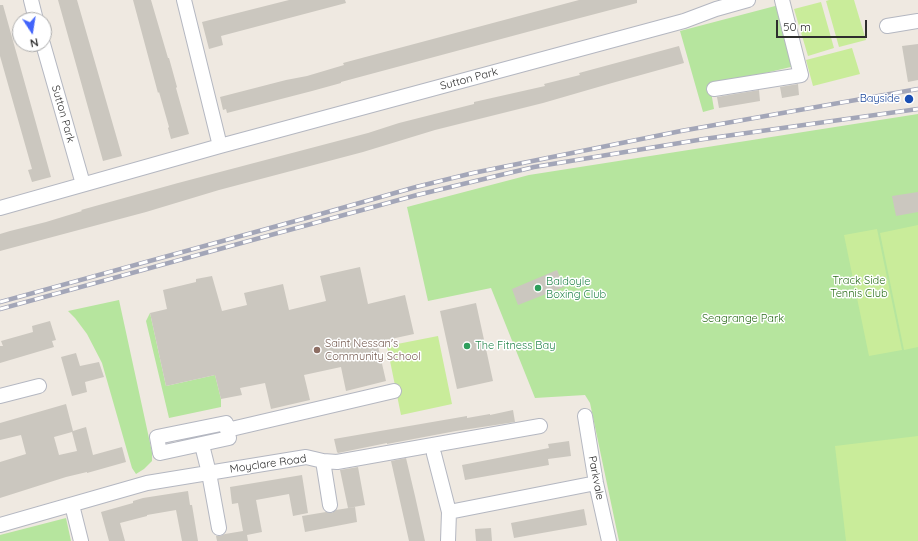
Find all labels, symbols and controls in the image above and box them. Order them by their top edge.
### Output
north arrow [12,12,52,52]
scale bar [778,12,869,38]
text: 50 m [783,19,811,34]
text: N [29,35,40,50]
street label: Sutton Park [439,65,499,93]
street label: Sutton Park [49,84,77,144]
place label: Bayside [860,92,900,106]
marker: Bayside [903,93,915,105]
park label: Track Side Tennis Club [830,274,888,300]
place label: Baldoyle Boxing Club [546,275,606,301]
marker: Baldoyle Boxing Club [533,283,543,293]
park label: Seagrange Park [702,312,784,326]
place label: Saint Nessan's Community School [325,337,421,363]
place label: The Fitness Bay [475,339,555,353]
marker: The Fitness Bay [462,341,472,351]
marker: Saint Nessan's Community School [312,345,322,355]
street label: Moyclare Road [229,452,307,476]
street label: Parkvale [585,455,607,501]

